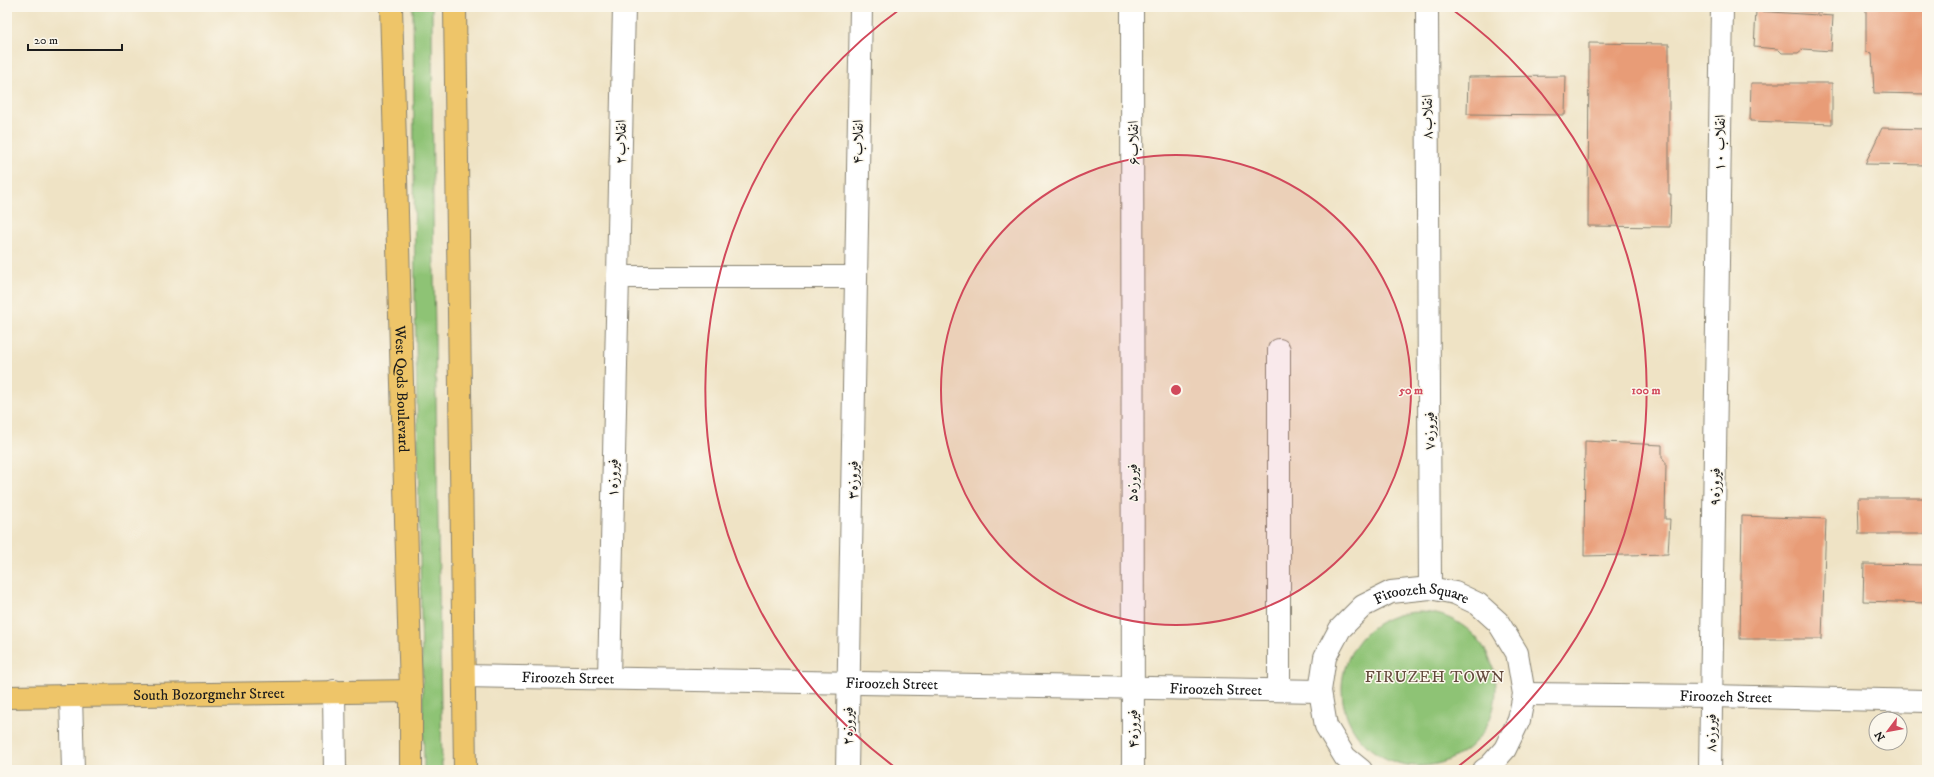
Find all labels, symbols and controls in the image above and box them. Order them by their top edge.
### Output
scale bar [28,26,122,52]
text: 20 m [34,33,58,48]
street label: انقلاب۸ [1418,95,1437,139]
street label: انقلاب ۱۰ [1710,114,1730,172]
street label: انقلاب۲ [611,119,631,165]
street label: انقلاب۴ [848,119,868,165]
street label: انقلاب۶ [1124,121,1143,165]
street label: West Qods Boulevard [391,324,414,453]
centre of rings [1169,383,1183,397]
text: 50 m [1398,383,1423,398]
text: 100 m [1632,383,1660,398]
street label: فیروزه۷ [1420,412,1439,450]
street label: فیروزه۱ [603,458,623,498]
street label: فیروزه۳ [843,460,863,500]
street label: فیروزه۵ [1123,464,1142,502]
street label: فیروزه۹ [1705,467,1725,507]
street label: Firoozeh Square [1370,579,1472,609]
district label: FIRUZEH TOWN [1365,667,1505,687]
street label: Firoozeh Street [522,668,615,688]
street label: Firoozeh Street [845,673,939,694]
street label: Firoozeh Street [1169,679,1263,699]
street label: South Bozorgmehr Street [133,683,285,705]
street label: Firoozeh Street [1680,686,1773,707]
street label: فیروزه۲ [838,706,858,746]
street label: فیروزه۴ [1123,709,1143,749]
north arrow [1868,711,1908,751]
street label: فیروزه۸ [1701,713,1721,753]
text: N [1872,728,1889,743]

